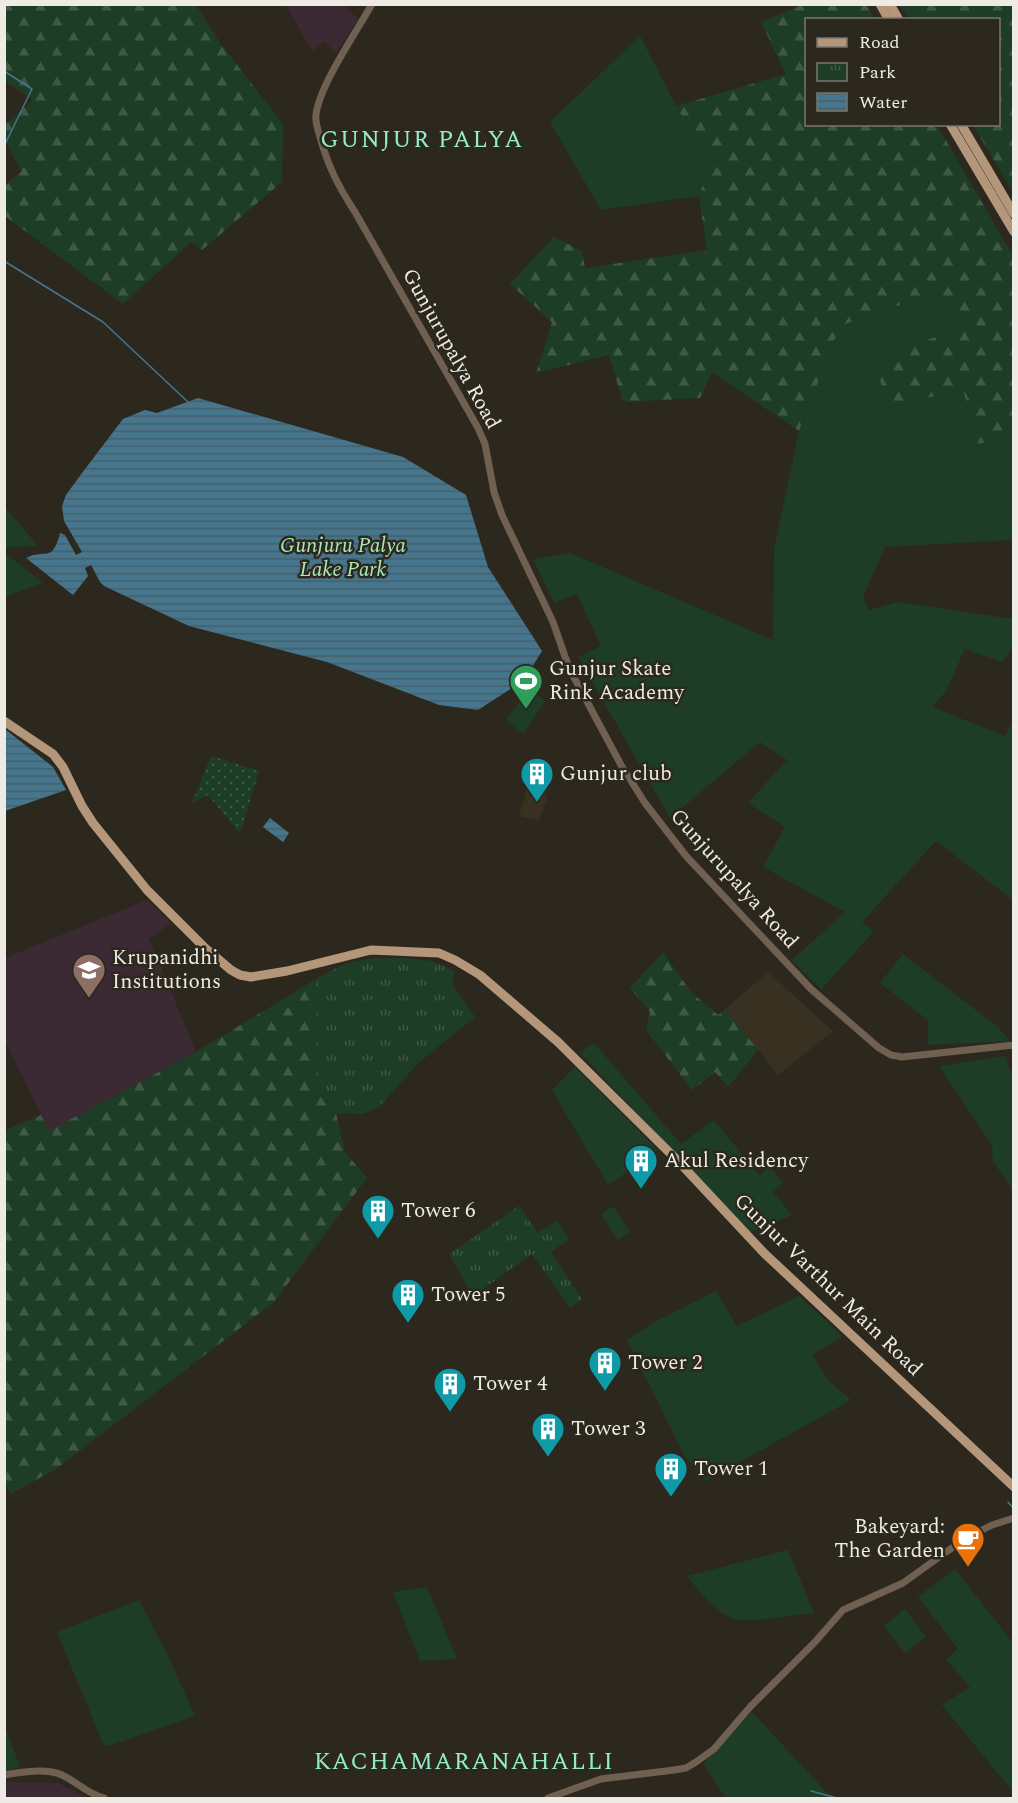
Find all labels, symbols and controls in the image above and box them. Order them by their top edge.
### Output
legend [805,18,1000,126]
text: Road [859,29,900,56]
text: Park [859,59,896,86]
text: Water [859,89,907,116]
district label: GUNJUR PALYA [320,122,524,158]
street label: Gunjurupalya Road [393,263,509,435]
park label: Gunjuru Palya Lake Park [280,530,406,586]
place label: Gunjur Skate Rink Academy [549,653,685,709]
sports icon: Gunjur Skate Rink Academy [508,663,544,710]
building icon: Gunjur club [519,756,555,803]
place label: Gunjur club [560,758,672,790]
street label: Gunjurupalya Road [662,801,806,957]
place label: Krupanidhi Institutions [112,942,221,998]
school or university icon: Krupanidhi Institutions [71,952,107,999]
building icon: Akul Residency [623,1143,659,1190]
place label: Akul Residency [664,1145,809,1177]
street label: Gunjur Varthur Main Road [726,1186,930,1384]
building icon: Tower 6 [360,1193,396,1240]
place label: Tower 6 [401,1195,476,1227]
building icon: Tower 5 [390,1277,426,1324]
place label: Tower 5 [431,1279,506,1311]
building icon: Tower 2 [587,1345,623,1392]
place label: Tower 2 [628,1347,703,1379]
building icon: Tower 4 [432,1366,468,1413]
place label: Tower 4 [473,1368,548,1400]
building icon: Tower 3 [530,1411,566,1458]
place label: Tower 3 [571,1413,646,1445]
building icon: Tower 1 [653,1451,689,1498]
place label: Tower 1 [694,1453,769,1485]
place label: Bakeyard: The Garden [834,1511,945,1567]
cafe icon: Bakeyard: The Garden [950,1521,986,1568]
district label: KACHAMARANAHALLI [314,1744,614,1780]

